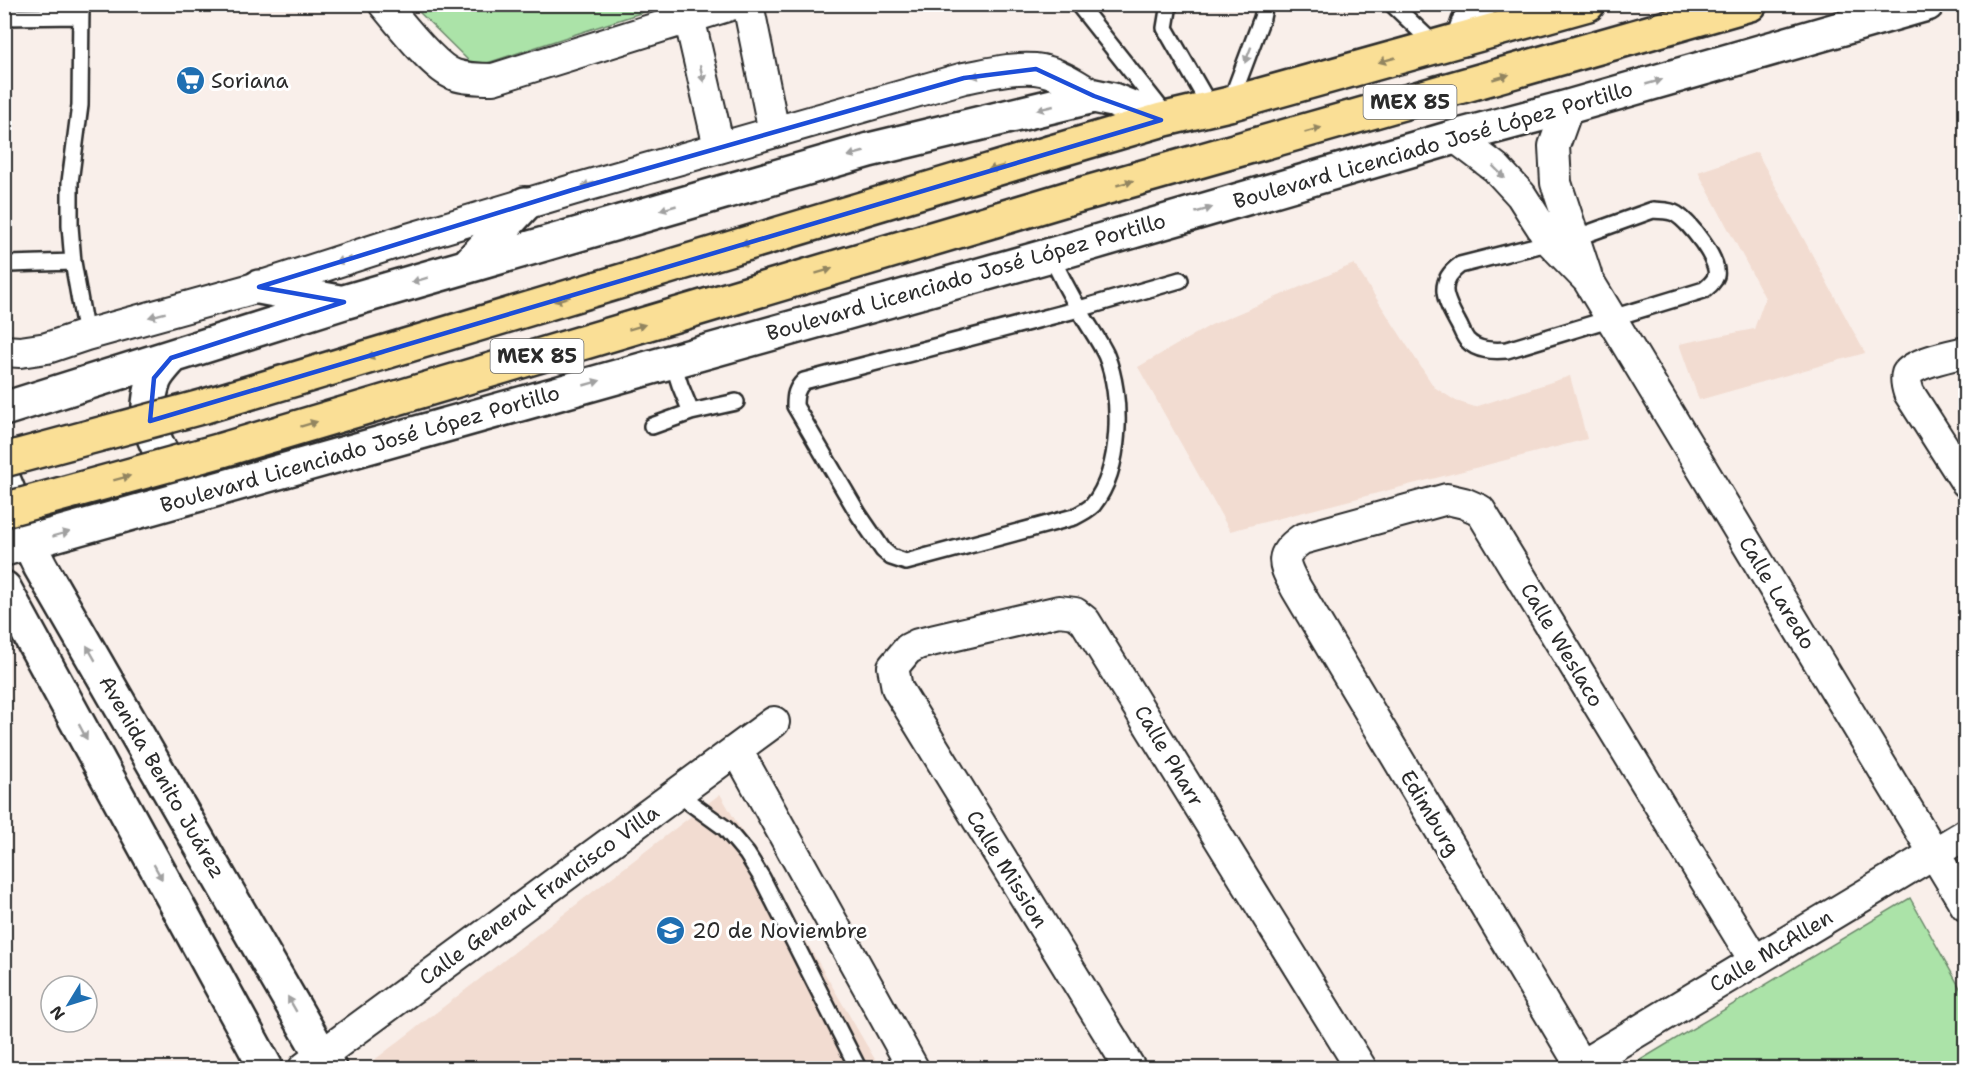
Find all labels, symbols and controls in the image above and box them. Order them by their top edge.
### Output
one-way arrow [1243,46,1252,64]
one-way arrow [1377,56,1395,65]
supermarket icon: Soriana [174,65,206,97]
one-way arrow [698,65,707,84]
place label: Soriana [211,67,289,95]
one-way arrow [970,71,989,80]
one-way arrow [1491,71,1510,81]
street label: Boulevard Licenciado José López Portillo [1230,74,1636,216]
one-way arrow [1645,77,1663,87]
road number: MEX 85 [1364,85,1456,119]
one-way arrow [1036,104,1054,114]
one-way arrow [1304,124,1322,134]
one-way arrow [846,150,864,159]
one-way arrow [987,164,1005,173]
one-way arrow [1491,165,1506,179]
one-way arrow [1116,177,1134,187]
one-way arrow [581,180,599,189]
one-way arrow [659,204,677,213]
one-way arrow [1195,205,1213,214]
street label: Boulevard Licenciado José López Portillo [763,206,1169,348]
one-way arrow [740,239,758,248]
one-way arrow [334,256,352,265]
one-way arrow [815,266,833,275]
one-way arrow [411,276,429,285]
one-way arrow [553,295,571,304]
one-way arrow [147,311,166,321]
one-way arrow [628,322,646,331]
road number: MEX 85 [490,339,584,373]
one-way arrow [366,351,384,360]
street label: Boulevard Licenciado José López Portillo [157,378,563,520]
one-way arrow [583,378,601,387]
one-way arrow [300,419,318,428]
one-way arrow [113,472,131,482]
one-way arrow [52,529,70,538]
street label: Calle Laredo [1732,531,1822,655]
street label: Calle Weslaco [1514,578,1610,712]
one-way arrow [85,645,96,661]
street label: Avenida Benito Juárez [92,670,232,884]
street label: Calle Pharr [1128,700,1210,812]
one-way arrow [77,724,88,740]
street label: Edimburg [1393,765,1467,861]
street label: Calle General Francisco Villa [413,798,665,992]
street label: Calle Mission [960,805,1054,933]
one-way arrow [153,864,164,880]
street label: Calle McAllen [1704,903,1838,999]
school or university icon: 20 de Noviembre [655,915,687,947]
place label: 20 de Noviembre [692,917,868,945]
north arrow [39,974,99,1034]
one-way arrow [287,995,297,1012]
text: N [45,1001,70,1024]

